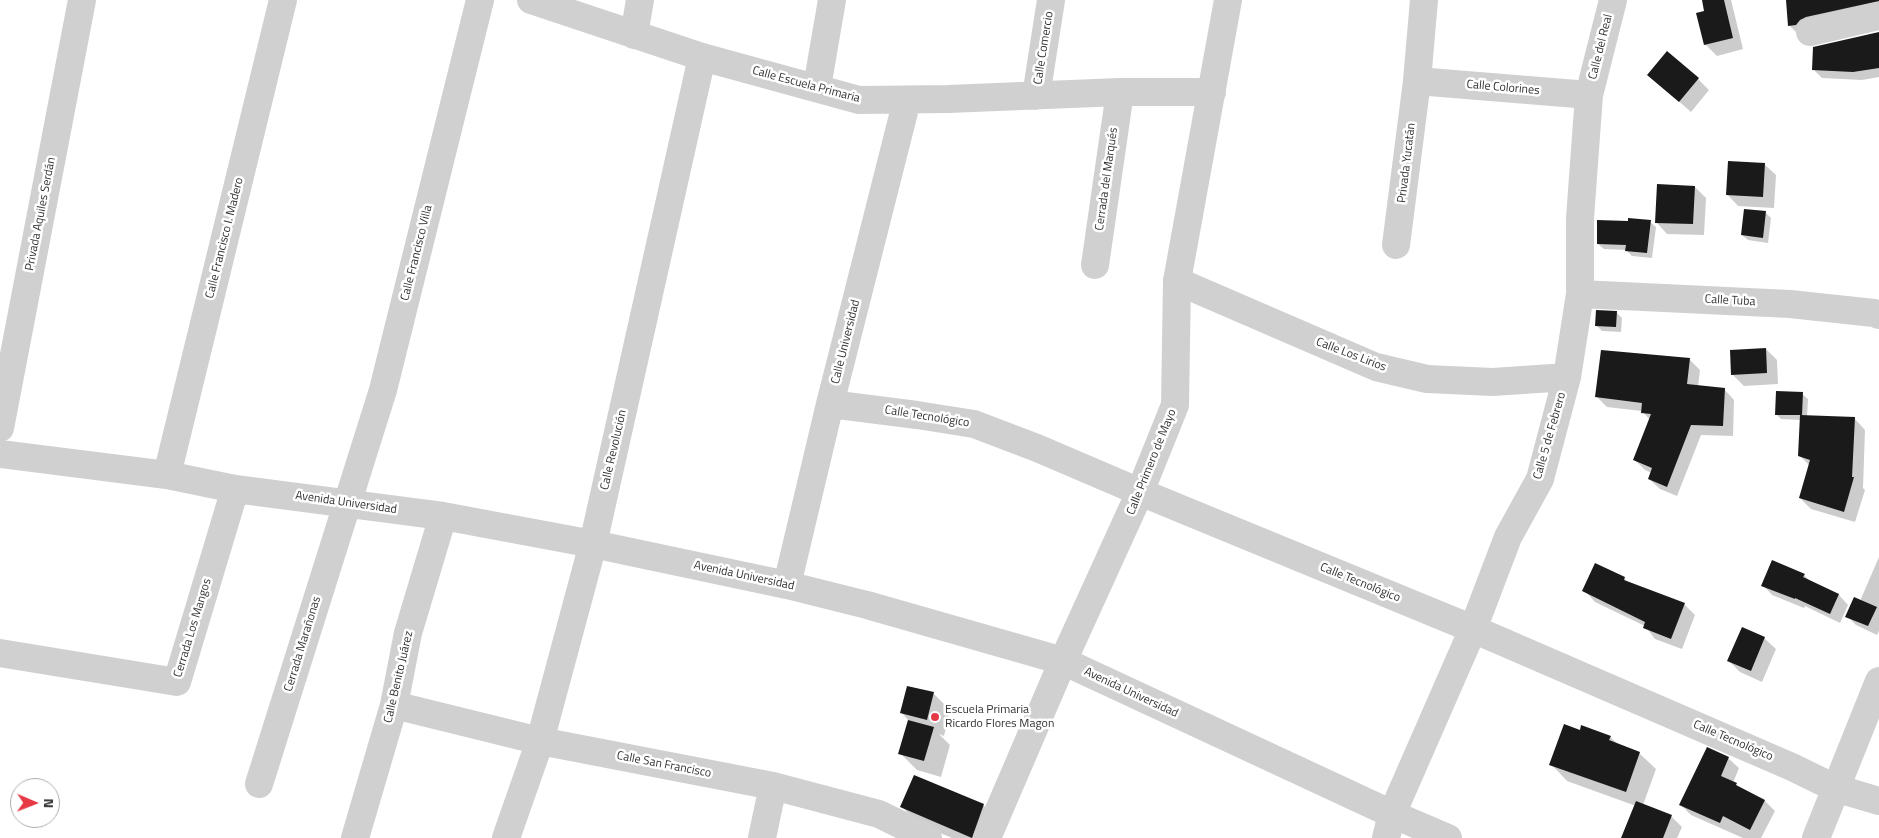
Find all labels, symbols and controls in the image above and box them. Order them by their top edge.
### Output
street label: Calle Comercio [1031,10,1057,86]
street label: Calle del Real [1586,13,1616,81]
street label: Calle Escuela Primaria [751,64,861,106]
street label: Calle Colorines [1466,78,1540,98]
street label: Privada Yucatán [1395,122,1419,204]
street label: Cerrada del Marqués [1093,126,1121,232]
street label: Privada Aquiles Serdán [23,156,59,272]
street label: Calle Francisco I. Madero [203,176,247,300]
street label: Calle Francisco Villa [398,204,436,302]
street label: Calle Tuba [1704,292,1756,310]
street label: Calle Universidad [829,298,863,386]
street label: Calle Los Lirios [1314,335,1388,375]
street label: Calle 5 de Febrero [1531,391,1569,481]
street label: Calle Tecnológico [884,403,970,431]
street label: Calle Primero de Mayo [1124,407,1180,517]
street label: Calle Revolución [598,409,630,491]
street label: Avenida Universidad [294,489,398,517]
street label: Avenida Universidad [692,558,796,594]
street label: Calle Tecnológico [1318,560,1402,606]
street label: Cerrada Los Mangos [171,577,215,679]
street label: Cerrada Marañonas [282,595,324,693]
street label: Calle Benito Juárez [381,630,417,724]
street label: Avenida Universidad [1082,665,1180,721]
place label: Escuela Primaria Ricardo Flores Magon [945,703,1054,731]
marker: Escuela Primaria Ricardo Flores Magon [929,711,941,723]
street label: Calle Tecnológico [1691,718,1775,764]
street label: Calle San Francisco [616,749,712,781]
north arrow [10,778,60,828]
text: N [39,798,60,808]

